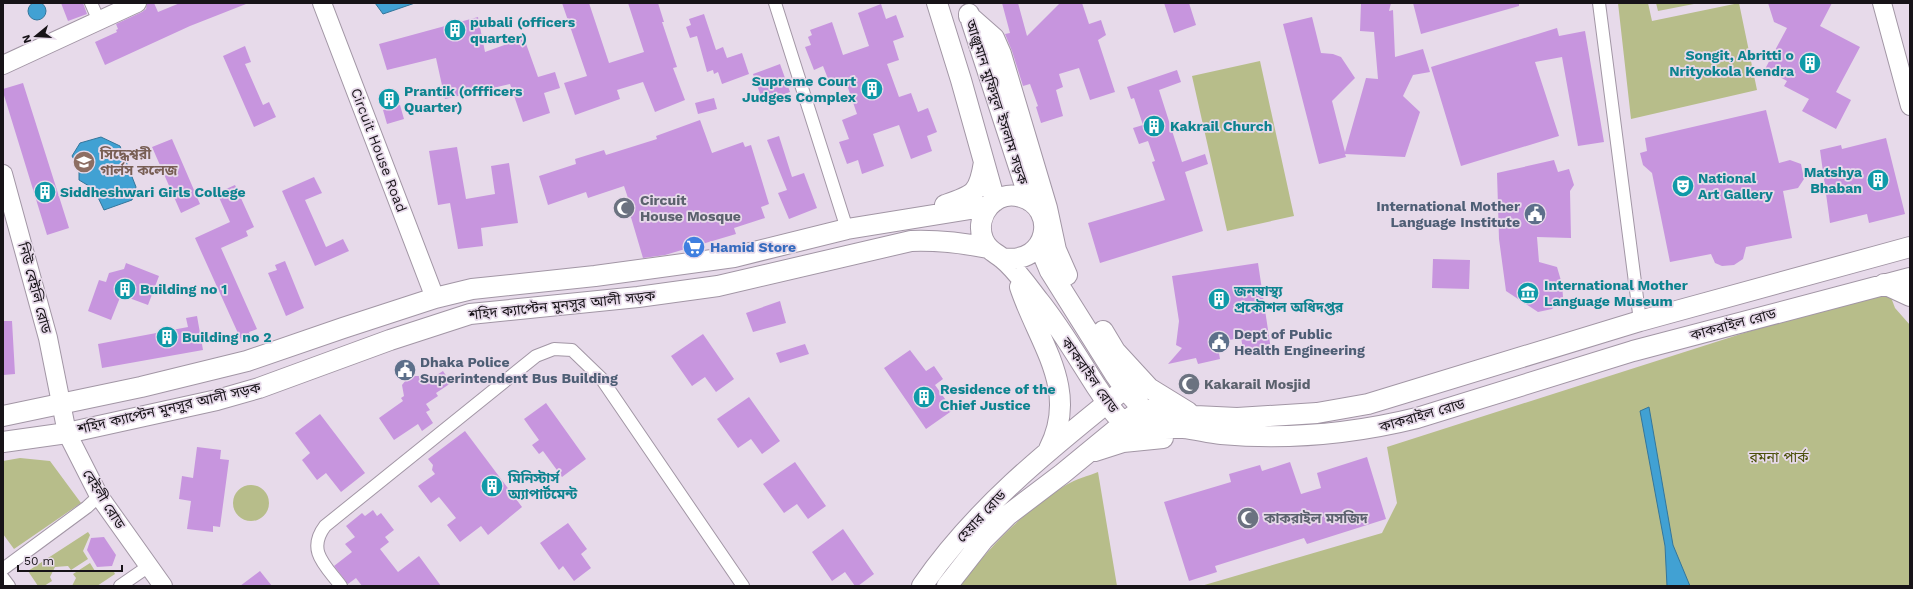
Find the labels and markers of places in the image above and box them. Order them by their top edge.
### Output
place label: pubali (officers quarter) [470,14,576,46]
building icon: pubali (officers quarter) [442,17,468,43]
place label: Songit, Abritti o Nrityokola Kendra [1669,47,1795,79]
building icon: Songit, Abritti o Nrityokola Kendra [1797,50,1823,76]
place label: Supreme Court Judges Complex [742,73,857,105]
building icon: Supreme Court Judges Complex [859,76,885,102]
place label: Prantik (offficers Quarter) [404,83,523,115]
building icon: Prantik (offficers Quarter) [376,86,402,112]
building icon: Kakrail Church [1141,113,1167,139]
place label: Kakrail Church [1170,118,1272,134]
place label: সিদ্ধেশ্বরী গার্লস কলেজ [99,146,178,178]
school or university icon: সিদ্ধেশ্বরী গার্লস কলেজ [71,149,97,175]
place label: Matshya Bhaban [1804,164,1863,196]
building icon: Matshya Bhaban [1865,167,1891,193]
place label: National Art Gallery [1698,170,1773,202]
theatre icon: National Art Gallery [1670,173,1696,199]
building icon: Siddheshwari Girls College [32,179,58,205]
place label: Siddheshwari Girls College [60,184,246,200]
place label: Circuit House Mosque [640,192,741,224]
mosque icon: Circuit House Mosque [611,195,637,221]
place label: International Mother Language Institute [1376,198,1520,230]
public building icon: International Mother Language Institute [1522,201,1548,227]
supermarket icon: Hamid Store [681,234,707,260]
place label: Hamid Store [710,239,796,255]
building icon: Building no 1 [112,276,138,302]
place label: International Mother Language Museum [1544,277,1688,309]
museum icon: International Mother Language Museum [1515,280,1541,306]
place label: Building no 1 [140,281,227,297]
place label: জনস্বাস্থ্য প্রকৌশল অধিদপ্তর [1233,283,1344,316]
building icon: জনস্বাস্থ্য প্রকৌশল অধিদপ্তর [1206,286,1232,312]
building icon: Building no 2 [154,324,180,350]
place label: Dept of Public Health Engineering [1234,326,1365,358]
place label: Building no 2 [182,329,272,345]
public building icon: Dept of Public Health Engineering [1206,329,1232,355]
place label: Dhaka Police Superintendent Bus Building [420,354,618,386]
public building icon: Dhaka Police Superintendent Bus Building [392,357,418,383]
mosque icon: Kakarail Mosjid [1176,371,1202,397]
place label: Kakarail Mosjid [1204,376,1310,392]
place label: Residence of the Chief Justice [940,381,1056,413]
building icon: Residence of the Chief Justice [911,384,937,410]
place label: মিনিস্টার্স অ্যাপার্টমেন্ট [507,469,577,502]
building icon: মিনিস্টার্স অ্যাপার্টমেন্ট [479,473,505,499]
mosque icon: কাকরাইল মসজিদ [1235,505,1261,531]
place label: কাকরাইল মসজিদ [1263,510,1369,526]

